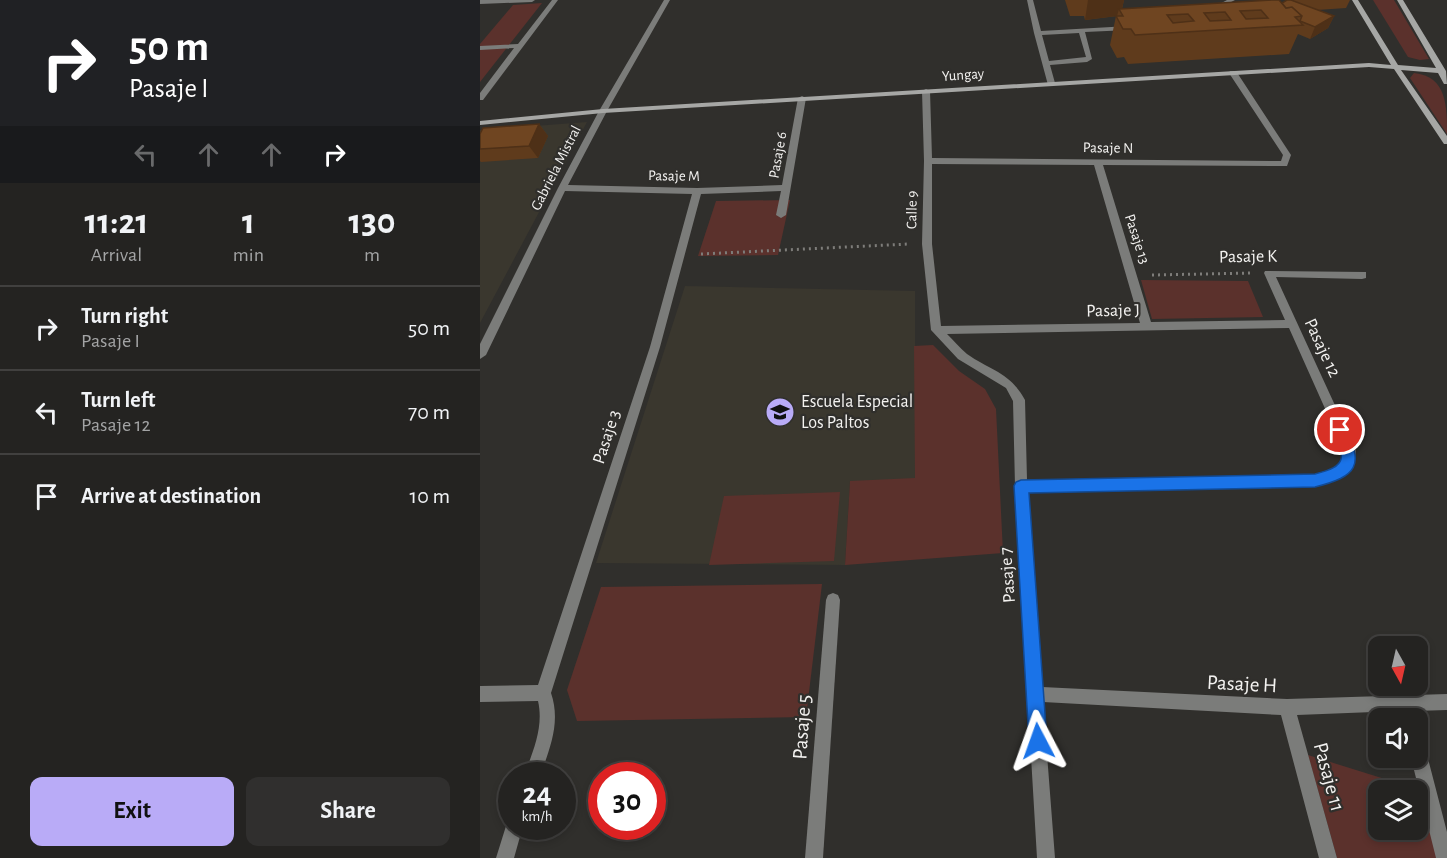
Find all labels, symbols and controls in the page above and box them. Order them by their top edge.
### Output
icon: right [30,24,108,102]
text: 50 m [129,26,209,68]
street label: Yungay [941,66,985,84]
text: Pasaje I [129,75,209,102]
street label: Gabriela Mistral [528,123,584,213]
street label: Pasaje 6 [767,130,789,180]
icon: left [129,138,162,171]
icon: ahead [192,138,225,171]
icon: ahead [255,138,288,171]
icon: right [318,138,351,171]
street label: Pasaje N [1083,140,1133,156]
street label: Pasaje M [648,168,700,184]
street label: Calle 9 [904,191,920,229]
text: 11:21 [84,204,148,240]
text: 1 [242,204,255,240]
text: 130 [348,204,396,240]
street label: Pasaje 13 [1122,212,1152,266]
text: Arrival [91,245,142,265]
text: min [233,245,264,265]
text: m [364,245,380,265]
street label: Pasaje K [1219,247,1277,267]
street label: Pasaje J [1086,302,1140,320]
text: Turn right [81,305,168,327]
icon: right [30,312,63,345]
street label: Pasaje 12 [1301,316,1343,380]
text: 50 m [408,317,450,339]
text: Pasaje I [81,331,140,351]
text: Turn left [81,389,155,411]
place label: Escuela Especial Los Paltos [801,393,913,432]
icon: left [30,396,63,429]
school or university icon: Escuela Especial Los Paltos [764,396,796,428]
text: 70 m [408,401,450,423]
pin [1314,404,1365,455]
street label: Pasaje 3 [590,408,624,466]
icon: arrive [1323,413,1356,446]
text: Pasaje 12 [81,415,151,435]
icon: arrive [30,480,63,513]
text: Arrive at destination [81,485,261,507]
text: 10 m [410,485,450,507]
street label: Pasaje 7 [997,547,1019,603]
north arrow [1368,636,1428,696]
map controls [1368,636,1428,840]
street label: Pasaje H [1206,672,1278,696]
street label: Pasaje 5 [789,694,815,760]
button: sound [1368,708,1428,768]
position arrow [1006,709,1070,773]
street label: Pasaje 11 [1310,740,1348,814]
speed limit sign: 30 [588,762,666,840]
button: Exit [30,777,234,846]
button: Share [246,777,450,846]
text: 24 [522,779,552,809]
button: layers [1368,780,1428,840]
text: km/h [522,809,552,824]

